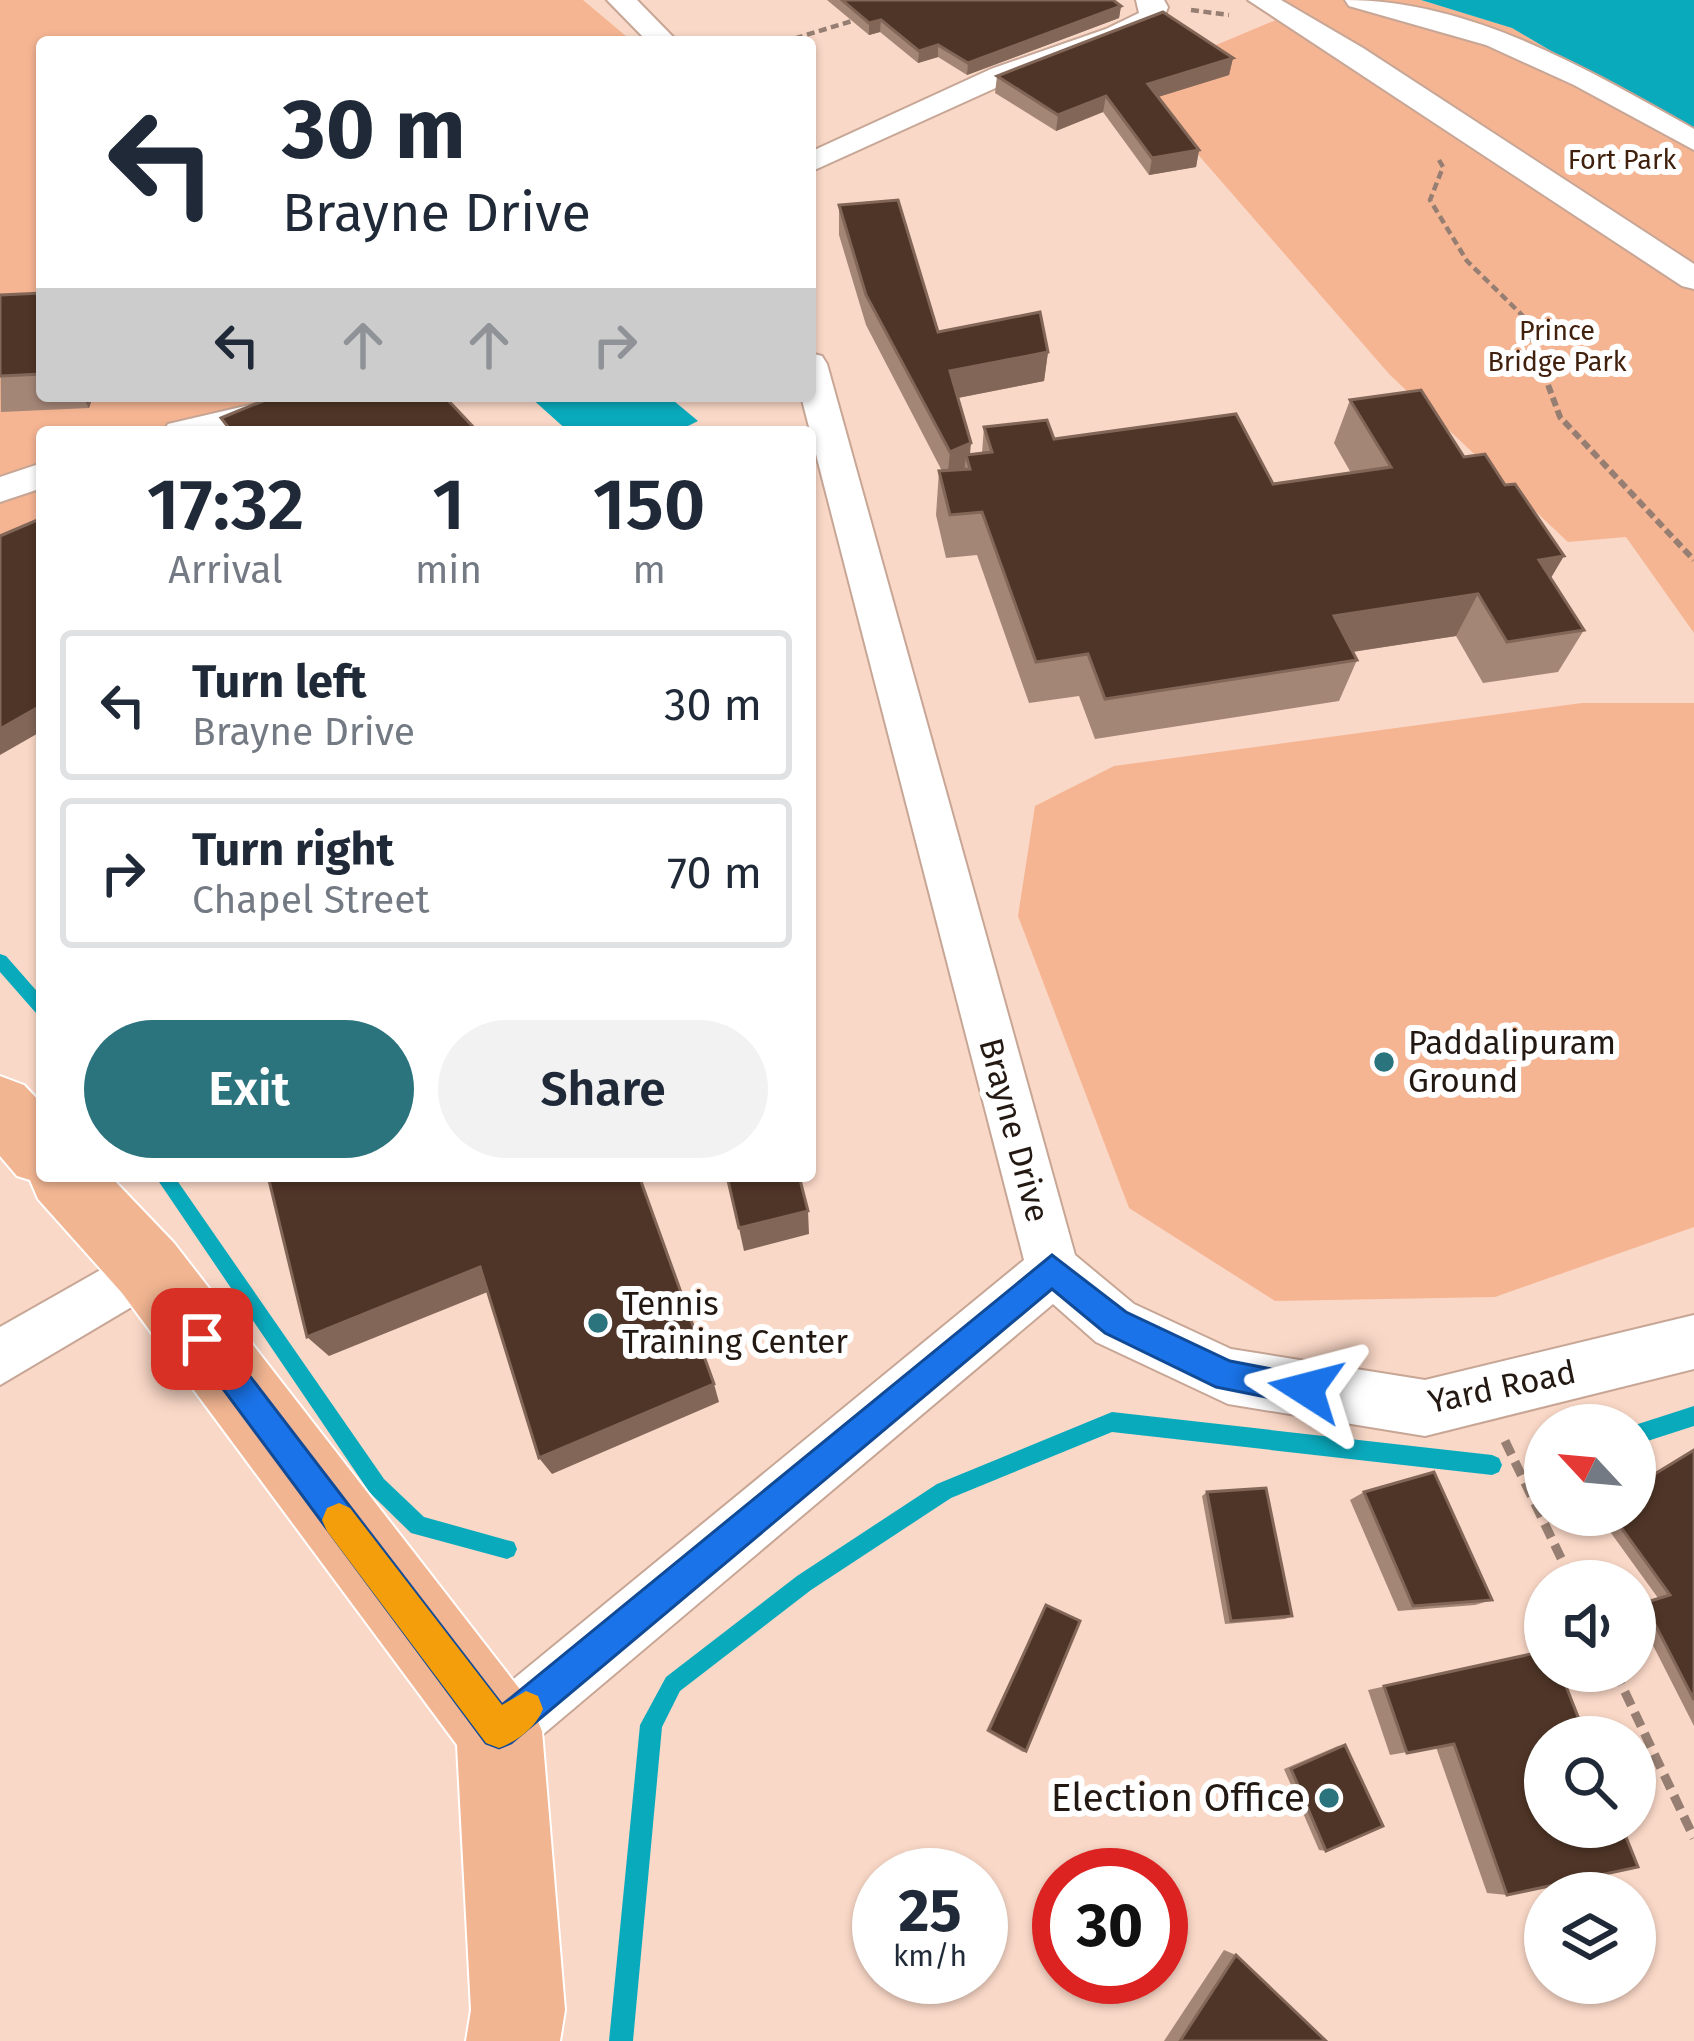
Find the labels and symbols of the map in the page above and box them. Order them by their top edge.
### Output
park label: Fort Park [1568,144,1676,176]
park label: Prince Bridge Park [1487,315,1627,378]
place label: Paddalipuram Ground [1408,1023,1616,1101]
street label: Brayne Drive [970,1034,1058,1226]
marker: Paddalipuram Ground [1371,1049,1397,1075]
place label: Tennis Training Center [622,1284,848,1362]
pin [151,1288,253,1390]
marker: Tennis Training Center [585,1310,611,1336]
position arrow [1243,1326,1369,1452]
street label: Yard Road [1425,1352,1579,1422]
north arrow [1524,1404,1656,1536]
place label: Election Office [1051,1775,1305,1821]
marker: Election Office [1316,1785,1342,1811]
speed limit sign: 30 [1032,1848,1188,2004]

